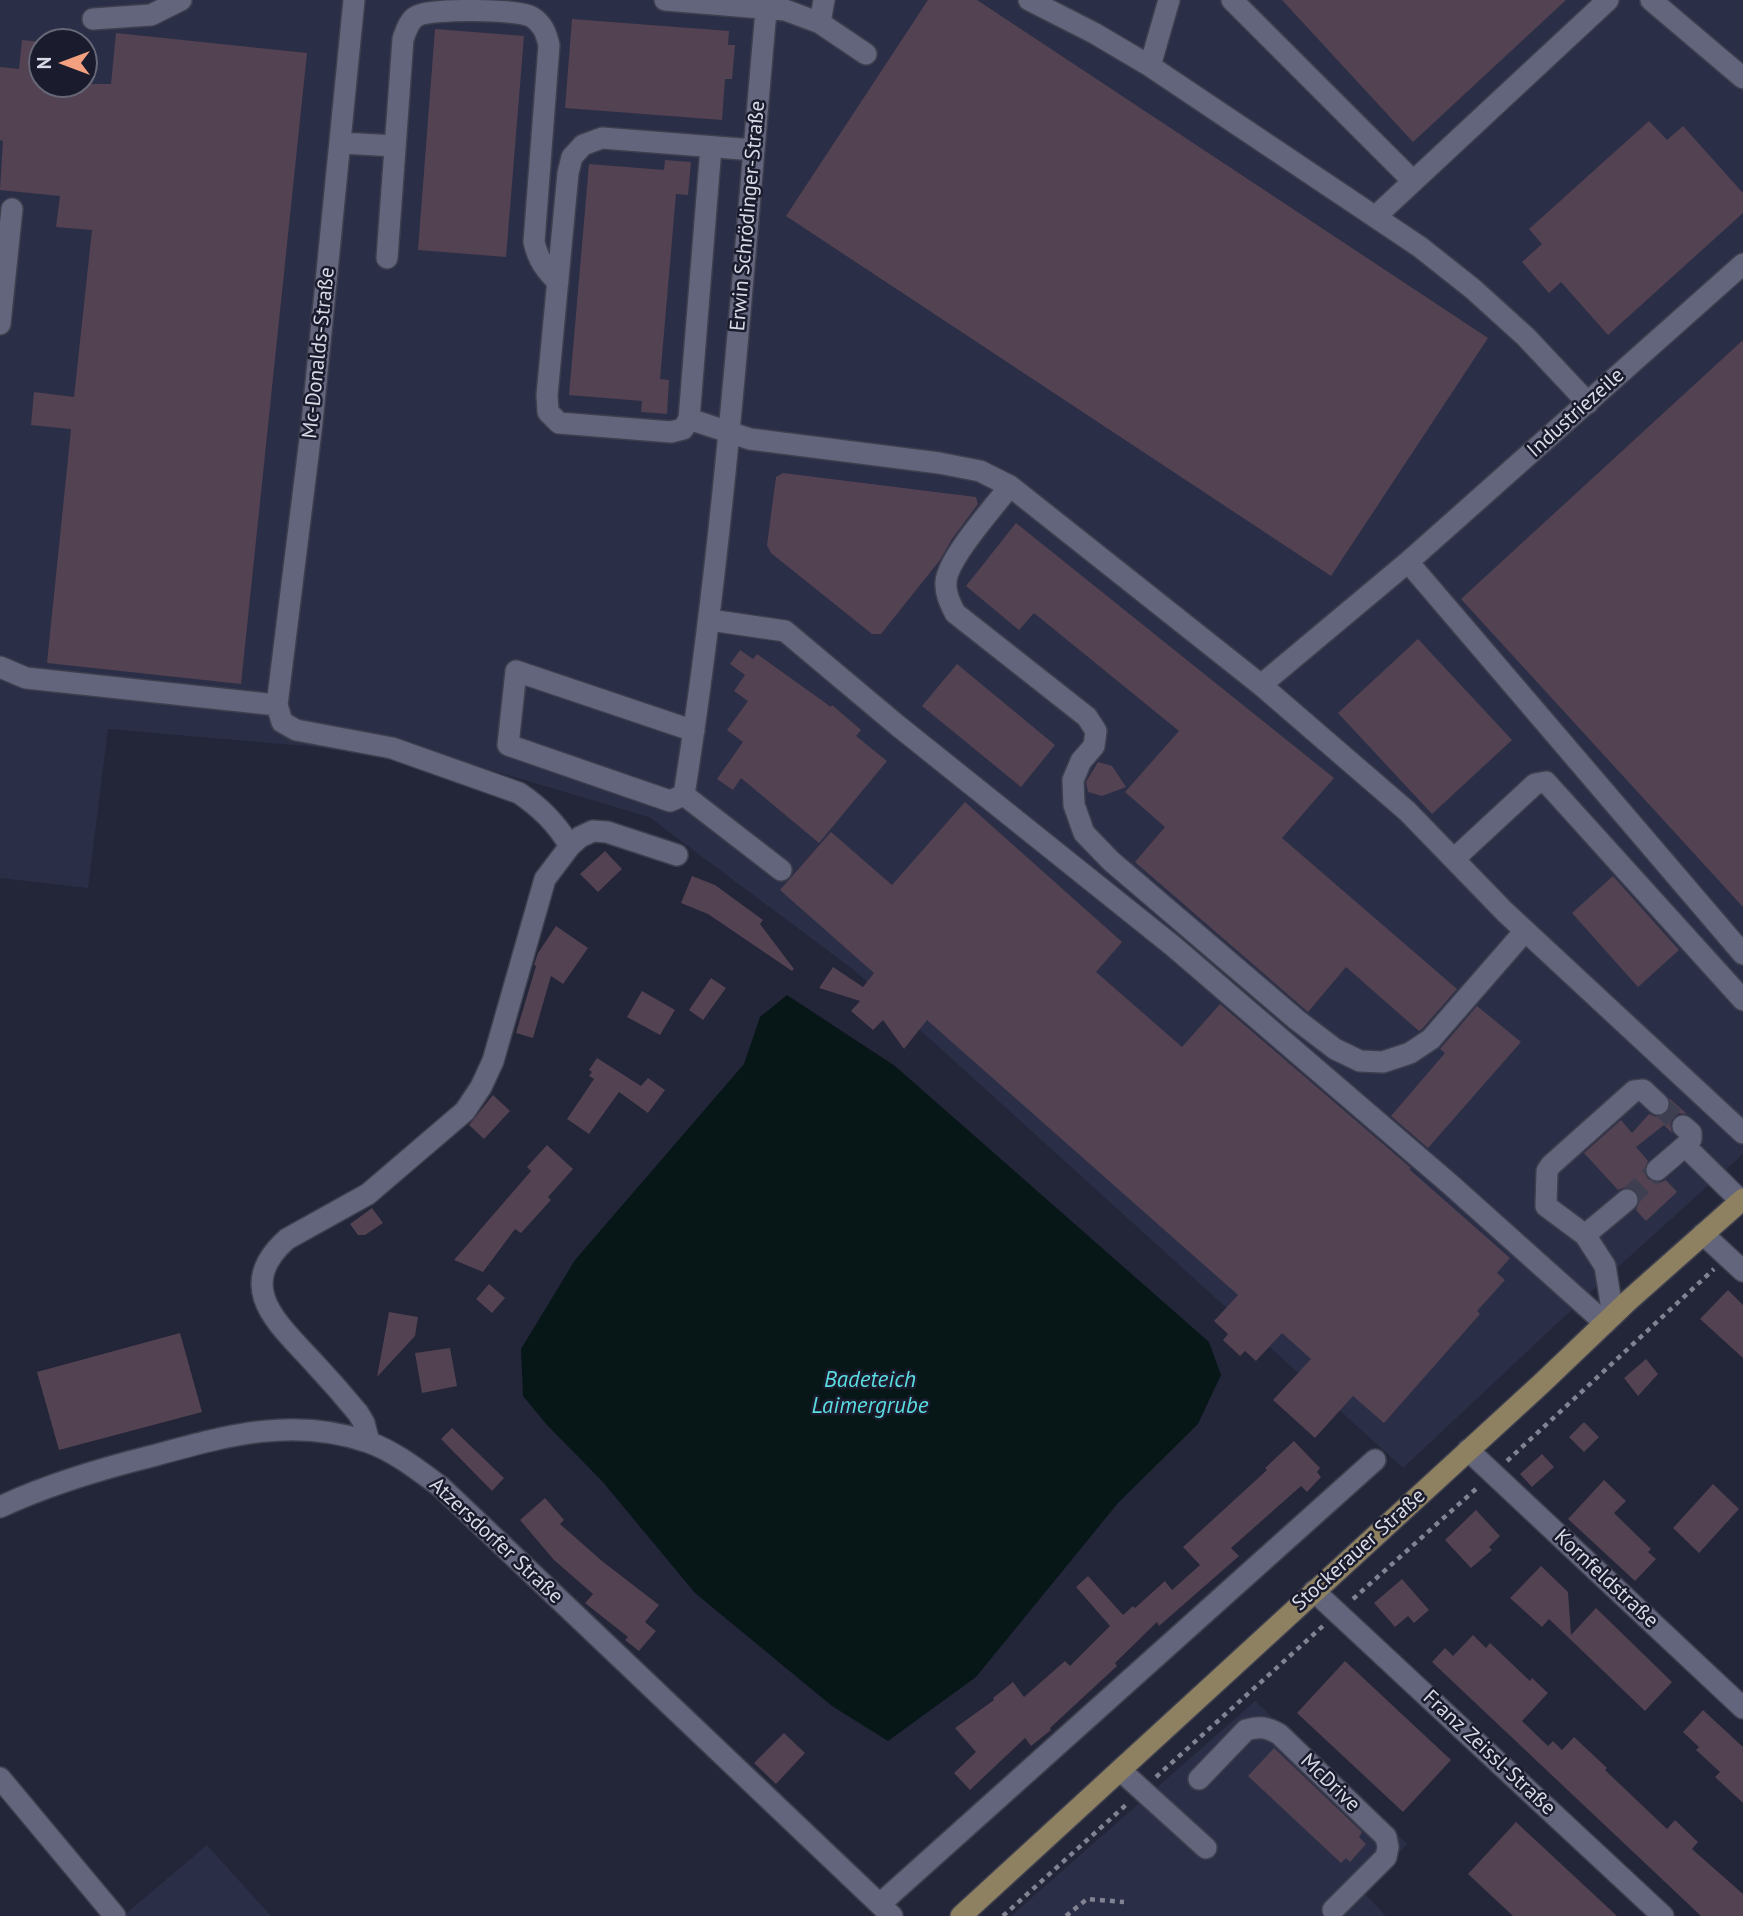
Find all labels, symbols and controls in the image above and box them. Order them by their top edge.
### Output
north arrow [28,28,98,98]
text: N [32,57,56,69]
street label: Erwin Schrödinger-Straße [725,100,771,332]
street label: Mc-Donalds-Straße [297,266,341,440]
street label: Industriezeile [1522,363,1630,463]
water label: Badeteich Laimergrube [812,1366,928,1420]
street label: Atzersdorfer Straße [424,1473,568,1609]
street label: Stockerauer Straße [1287,1484,1431,1616]
street label: Kornfeldstraße [1549,1524,1663,1634]
street label: Franz Zeissl-Straße [1418,1685,1560,1821]
street label: McDrive [1295,1749,1365,1817]

